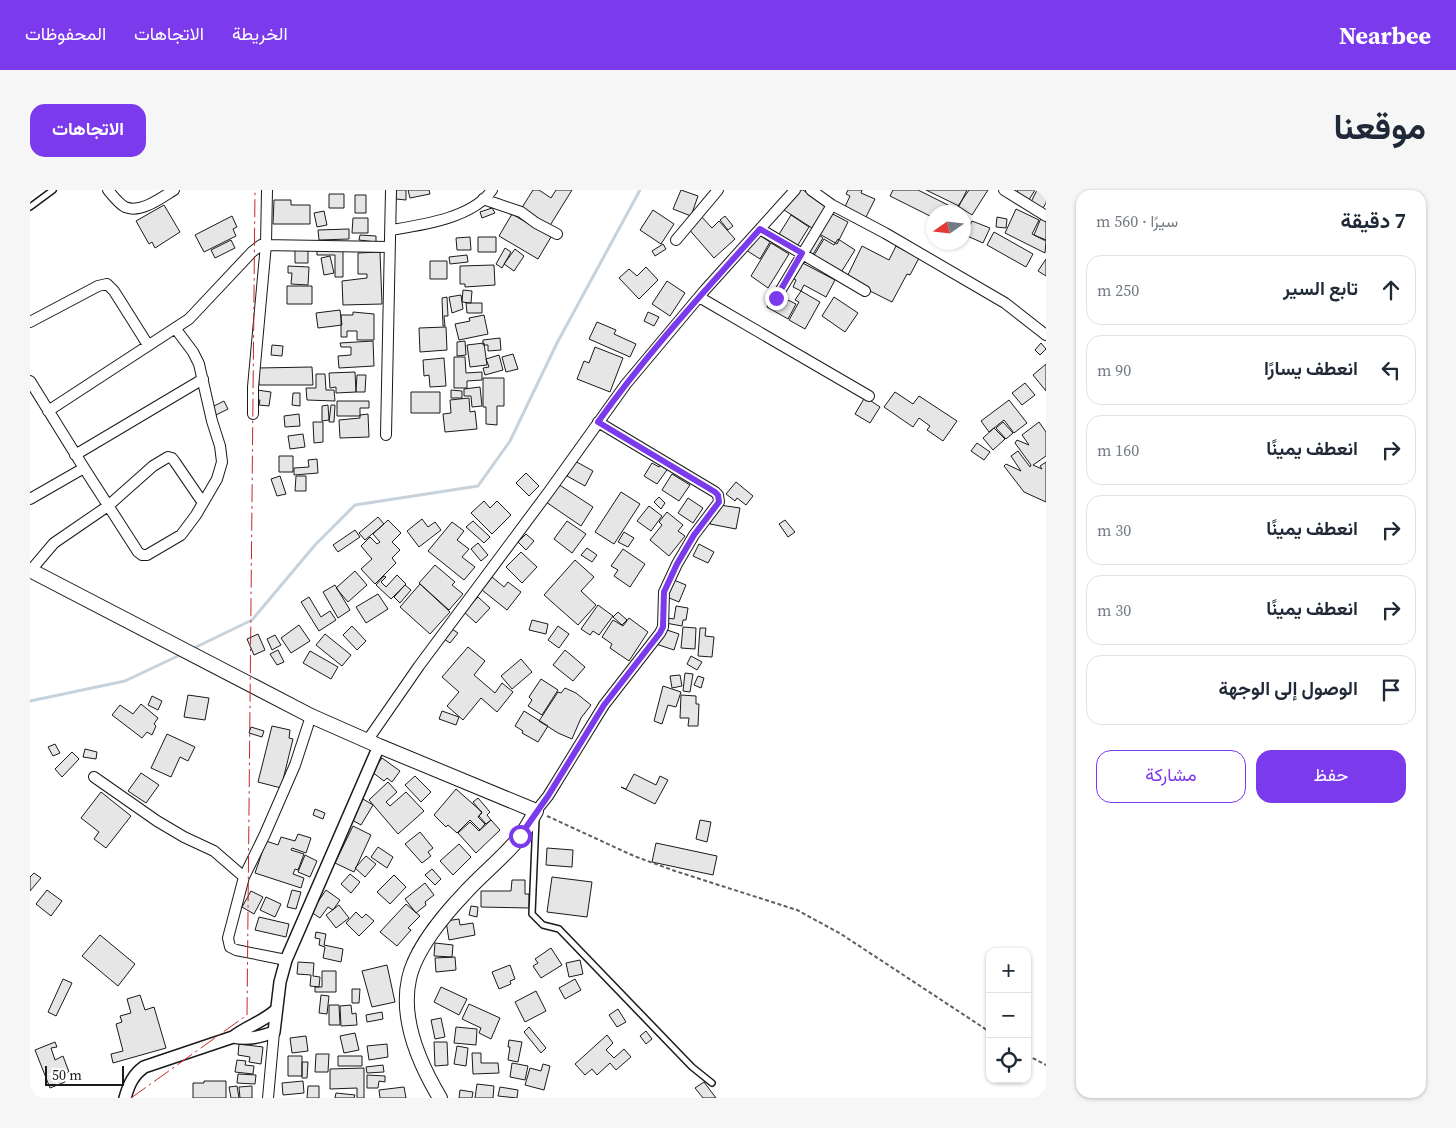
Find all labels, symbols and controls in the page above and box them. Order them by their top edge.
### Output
text: Nearbee [1339,19,1431,52]
text: المحفوظات [25,21,106,46]
text: الاتجاهات [134,21,204,46]
text: الخريطة [232,21,288,46]
text: موقعنا [1333,103,1426,151]
button: الاتجاهات [30,104,146,157]
north arrow [926,205,971,250]
text: 7 دقيقة [1341,206,1406,235]
text: سيرًا · 560 m [1096,210,1178,232]
text: تابع السير [1283,275,1358,301]
icon: ahead [1377,276,1405,304]
text: 250 m [1097,279,1139,301]
route end [765,287,788,310]
text: انعطف يسارًا [1264,355,1358,381]
icon: left [1377,356,1405,384]
text: 90 m [1097,359,1131,381]
text: انعطف يمينًا [1266,435,1358,461]
icon: right [1377,436,1405,464]
text: 160 m [1097,439,1139,461]
text: انعطف يمينًا [1266,515,1358,541]
icon: right [1377,516,1405,544]
text: 30 m [1097,519,1131,541]
text: انعطف يمينًا [1266,595,1358,621]
icon: right [1377,596,1405,624]
text: 30 m [1097,599,1131,621]
text: الوصول إلى الوجهة [1219,675,1358,701]
icon: arrive [1377,676,1405,704]
button: مشاركة [1096,750,1246,803]
button: حفظ [1256,750,1406,803]
route start [509,825,532,848]
map controls [986,948,1031,1083]
button: + [986,948,1031,993]
button: − [986,993,1031,1038]
button: locate [986,1038,1031,1083]
scale bar [45,1063,124,1086]
text: 50 m [52,1065,82,1085]

